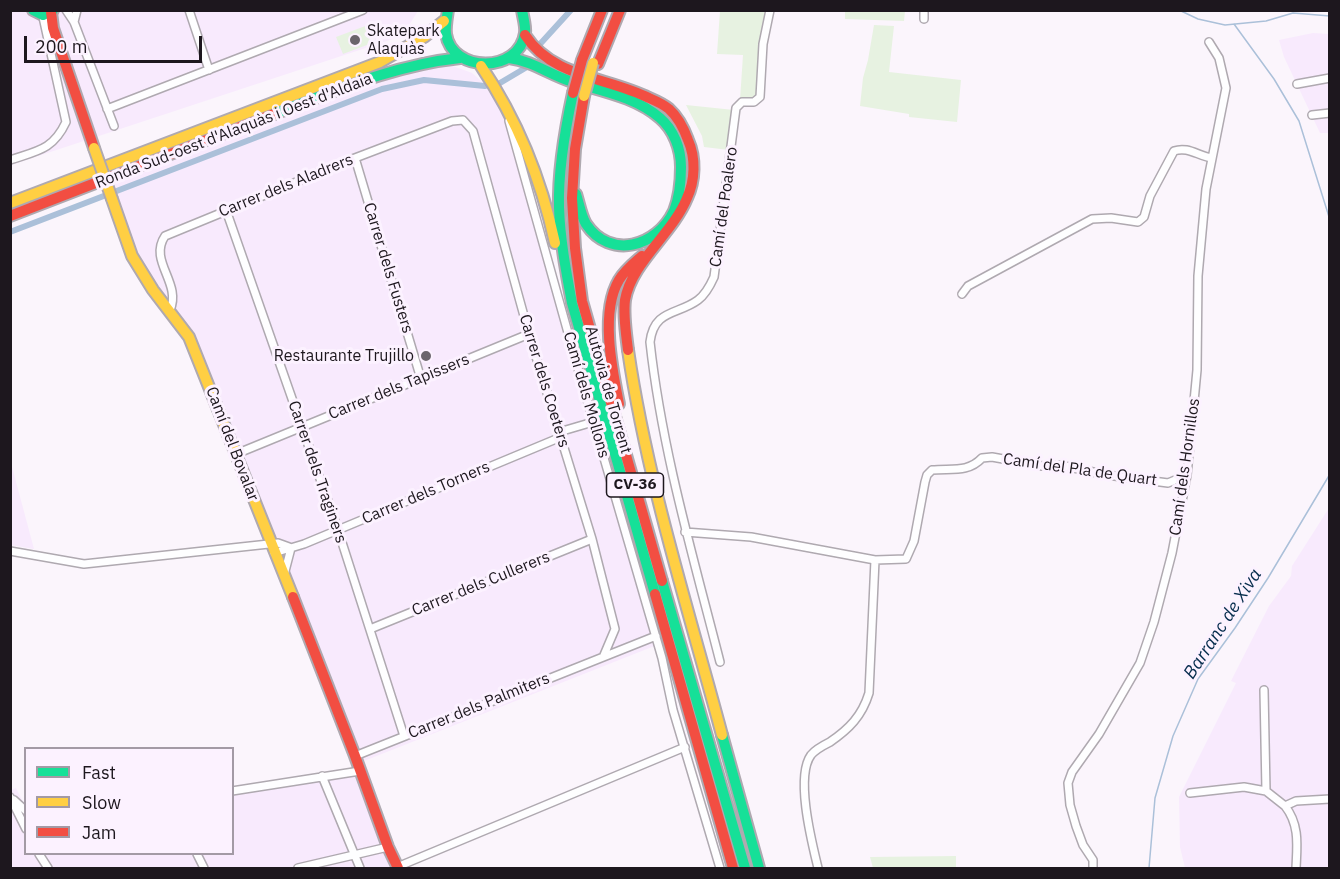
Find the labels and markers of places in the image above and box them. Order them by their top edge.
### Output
place label: Skatepark Alaquàs [367,21,440,59]
marker: Skatepark Alaquàs [348,33,362,47]
place label: Restaurante Trujillo [274,346,414,366]
marker: Restaurante Trujillo [419,349,433,363]

